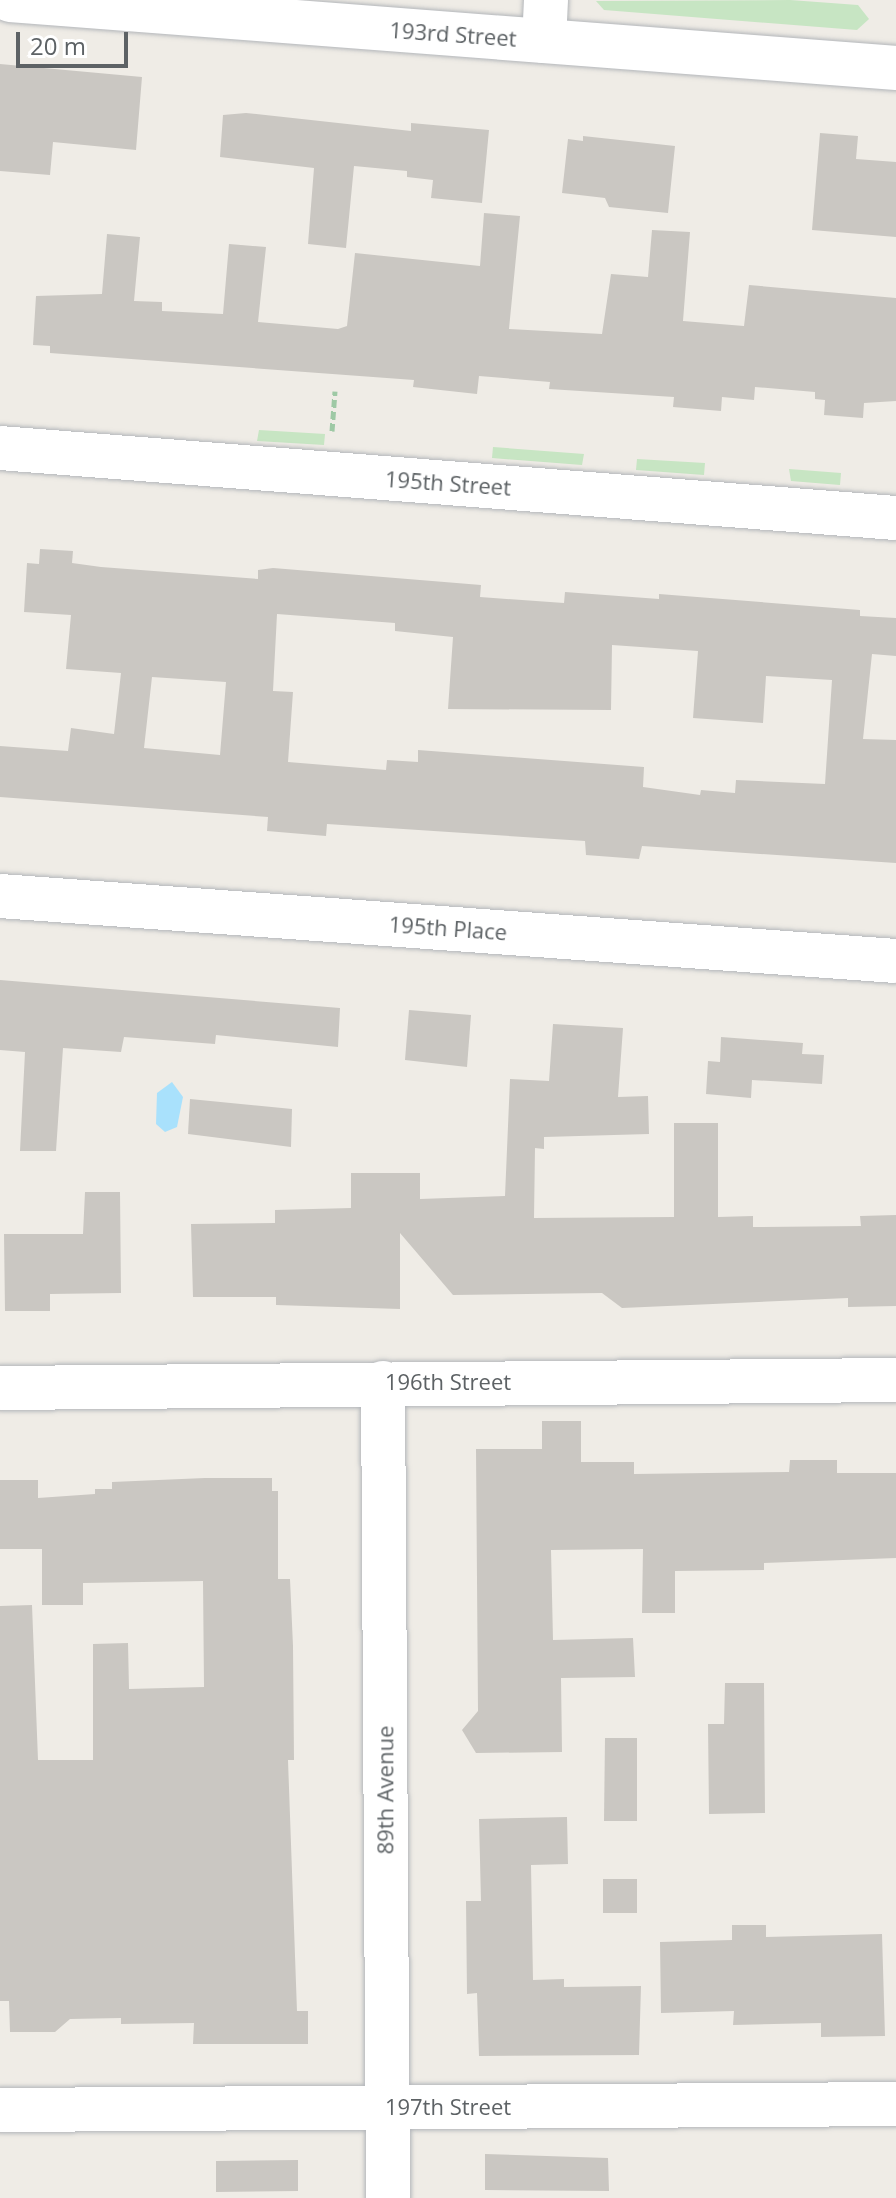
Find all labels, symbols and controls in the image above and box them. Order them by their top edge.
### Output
scale bar [20,16,132,66]
street label: 193rd Street [389,16,517,52]
text: 20 m [30,29,86,62]
street label: 195th Street [384,465,512,501]
street label: 195th Place [388,911,508,945]
street label: 196th Street [385,1369,511,1395]
street label: 89th Avenue [372,1726,398,1854]
street label: 197th Street [385,2094,511,2120]

